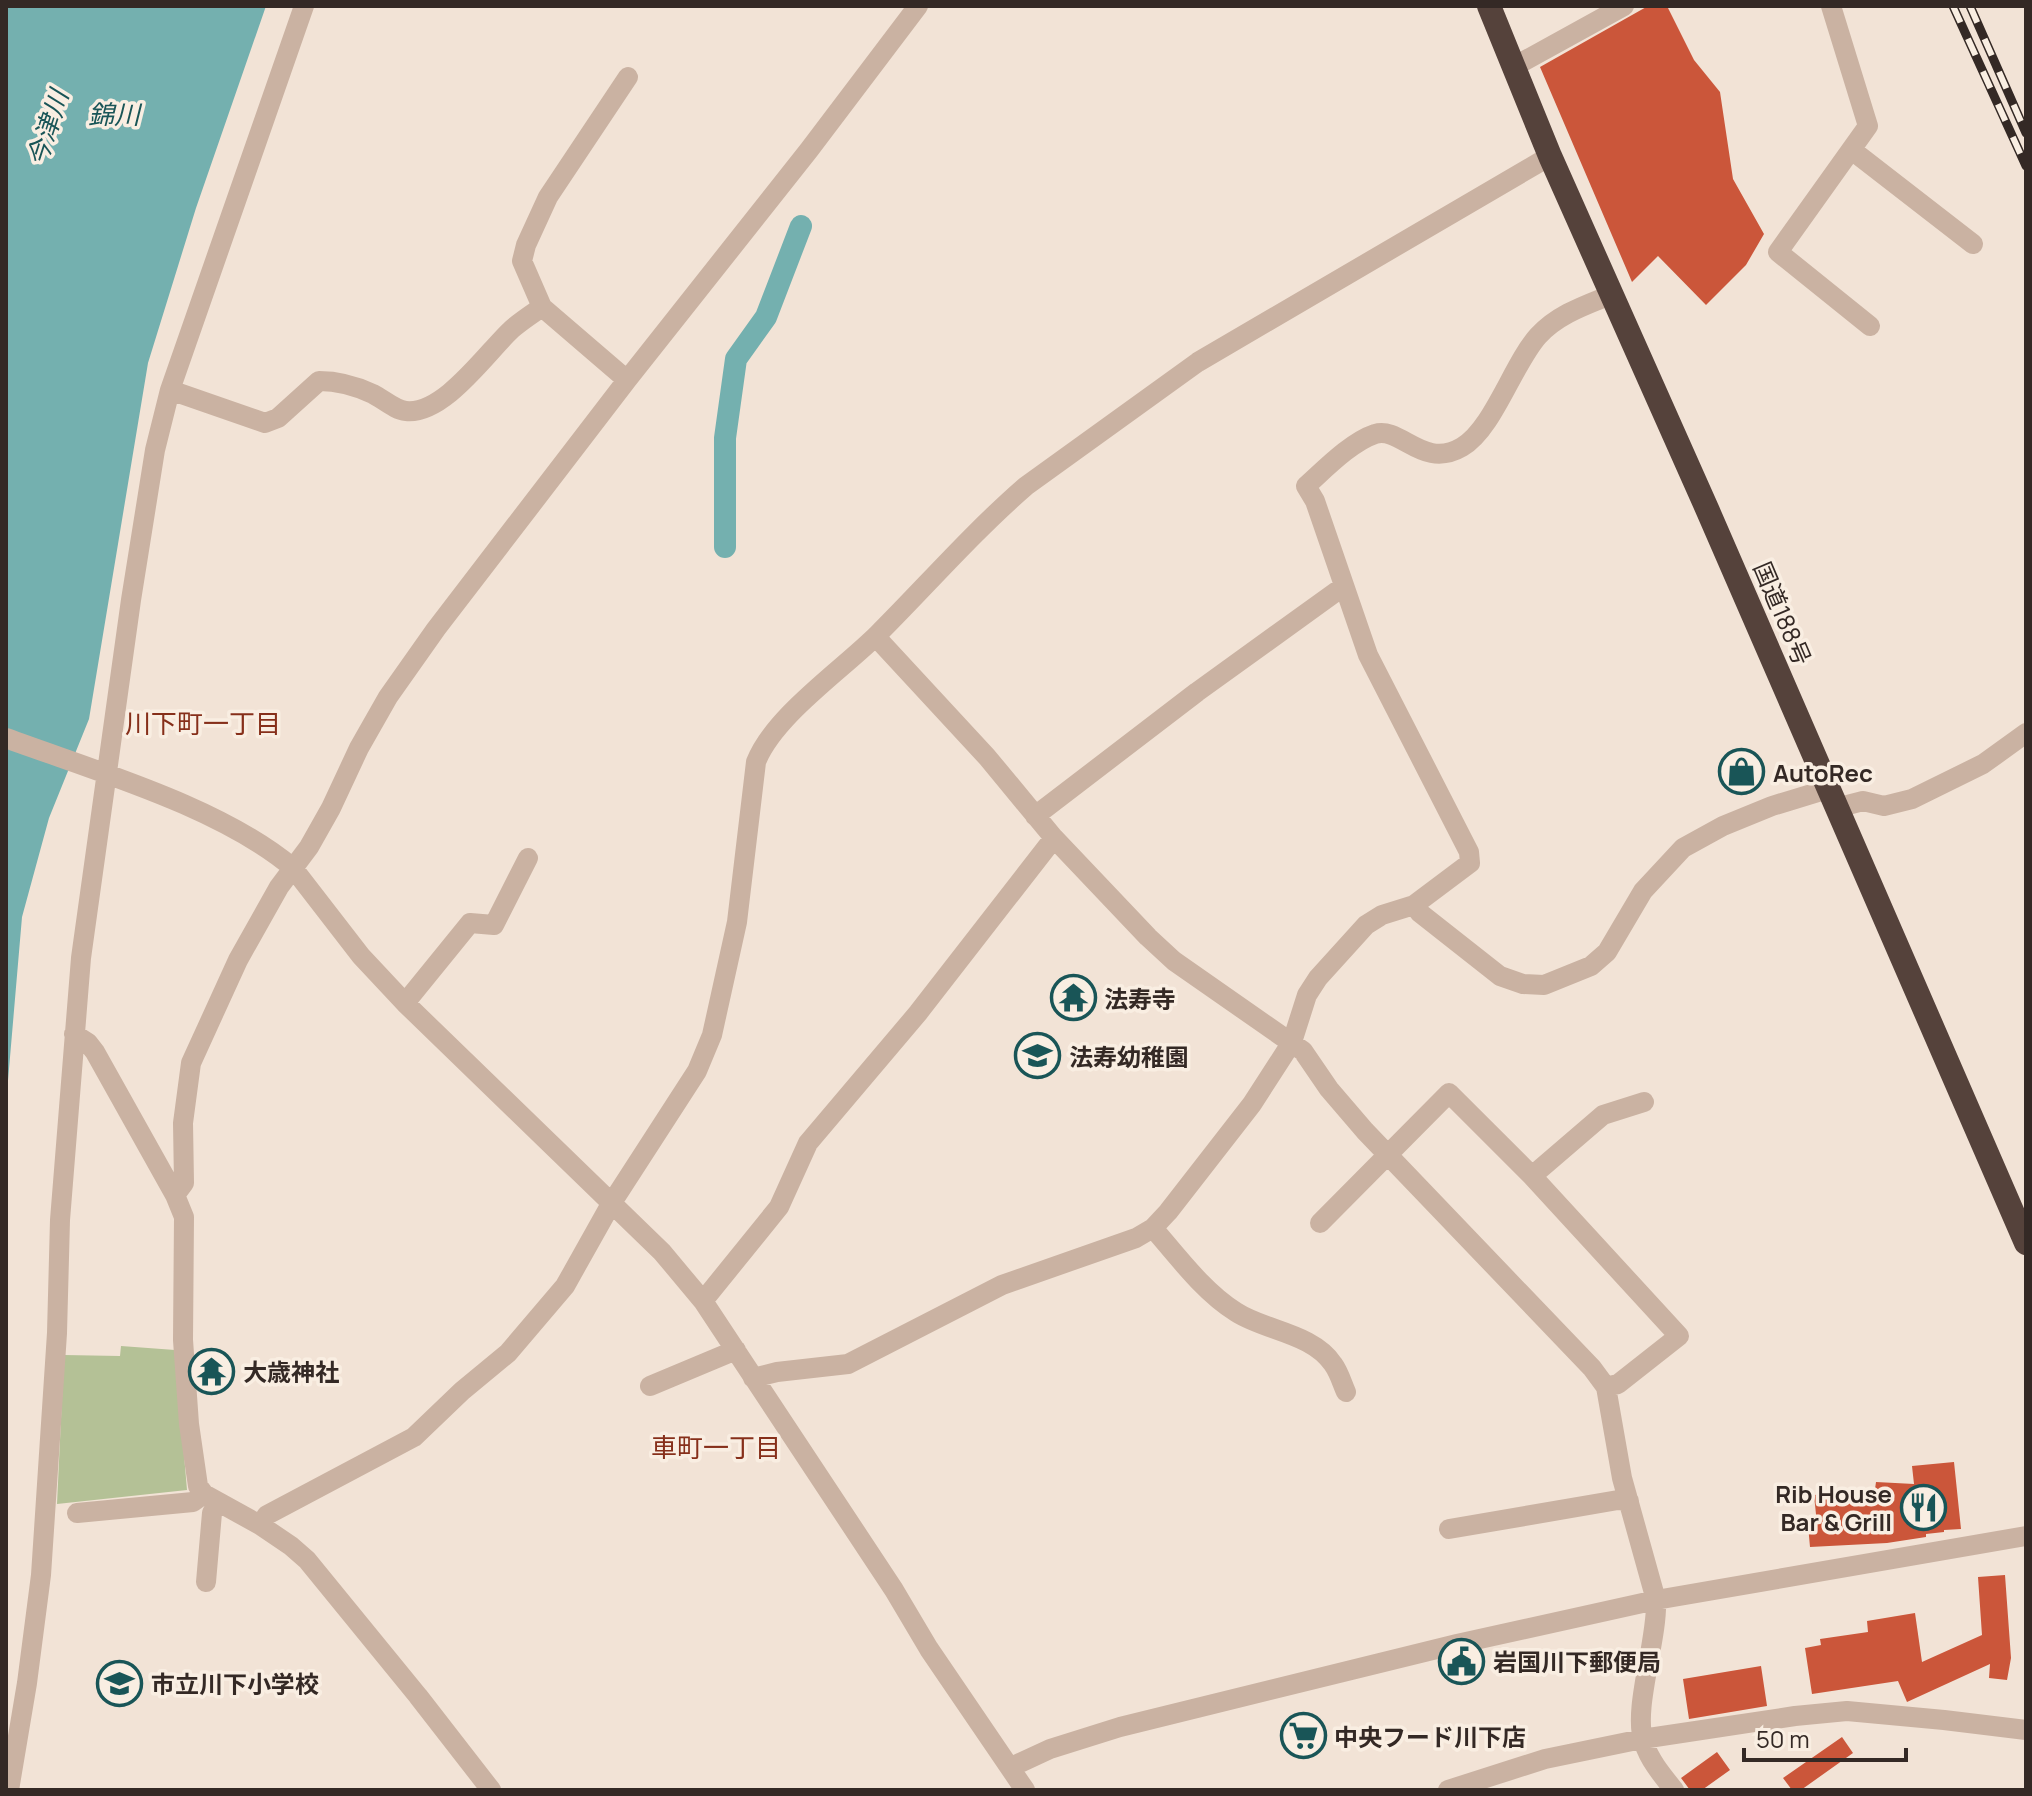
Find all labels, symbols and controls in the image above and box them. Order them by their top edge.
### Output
water label: 今津川 [18,83,77,171]
water label: 錦川 [88,96,143,132]
street label: 国道188号 [1746,556,1820,670]
district label: 川下町一丁目 [125,705,281,741]
shop icon: AutoRec [1718,748,1766,796]
place label: AutoRec [1773,756,1873,789]
temple icon: 法寿寺 [1049,974,1097,1022]
place label: 法寿寺 [1104,982,1176,1015]
school or university icon: 法寿幼稚園 [1014,1032,1062,1080]
place label: 法寿幼稚園 [1069,1040,1189,1073]
temple icon: 大歳神社 [188,1347,236,1395]
place label: 大歳神社 [243,1355,339,1388]
district label: 車町一丁目 [651,1429,781,1465]
place label: Rib House Bar & Grill [1775,1477,1892,1538]
restaurant icon: Rib House Bar & Grill [1899,1483,1947,1531]
public building icon: 岩国川下郵便局 [1438,1637,1486,1685]
place label: 岩国川下郵便局 [1493,1645,1661,1678]
school or university icon: 市立川下小学校 [96,1659,144,1707]
place label: 市立川下小学校 [151,1667,319,1700]
supermarket icon: 中央フード川下店 [1279,1712,1327,1760]
scale bar [1744,1712,1906,1762]
place label: 中央フード川下店 [1334,1720,1526,1753]
text: 50 m [1756,1722,1810,1755]

